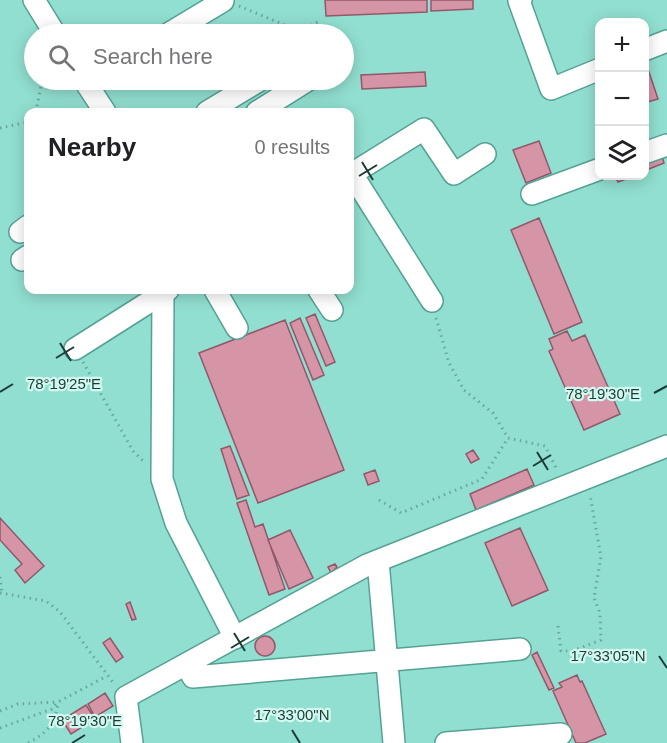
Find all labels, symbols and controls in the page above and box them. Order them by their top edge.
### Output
map controls [595,18,649,180]
button: + [595,18,649,72]
search box [24,24,354,90]
icon: search [45,41,78,74]
text: Search here [93,44,213,69]
button: − [595,72,649,126]
button: layers [595,126,649,180]
text: Nearby [48,132,136,162]
text: 0 results [254,136,330,158]
text: 78°19'25"E [27,375,101,392]
text: 78°19'30"E [566,385,640,402]
text: 17°33'05"N [570,647,646,664]
text: 17°33'00"N [254,706,330,723]
text: 78°19'30"E [48,712,122,729]

